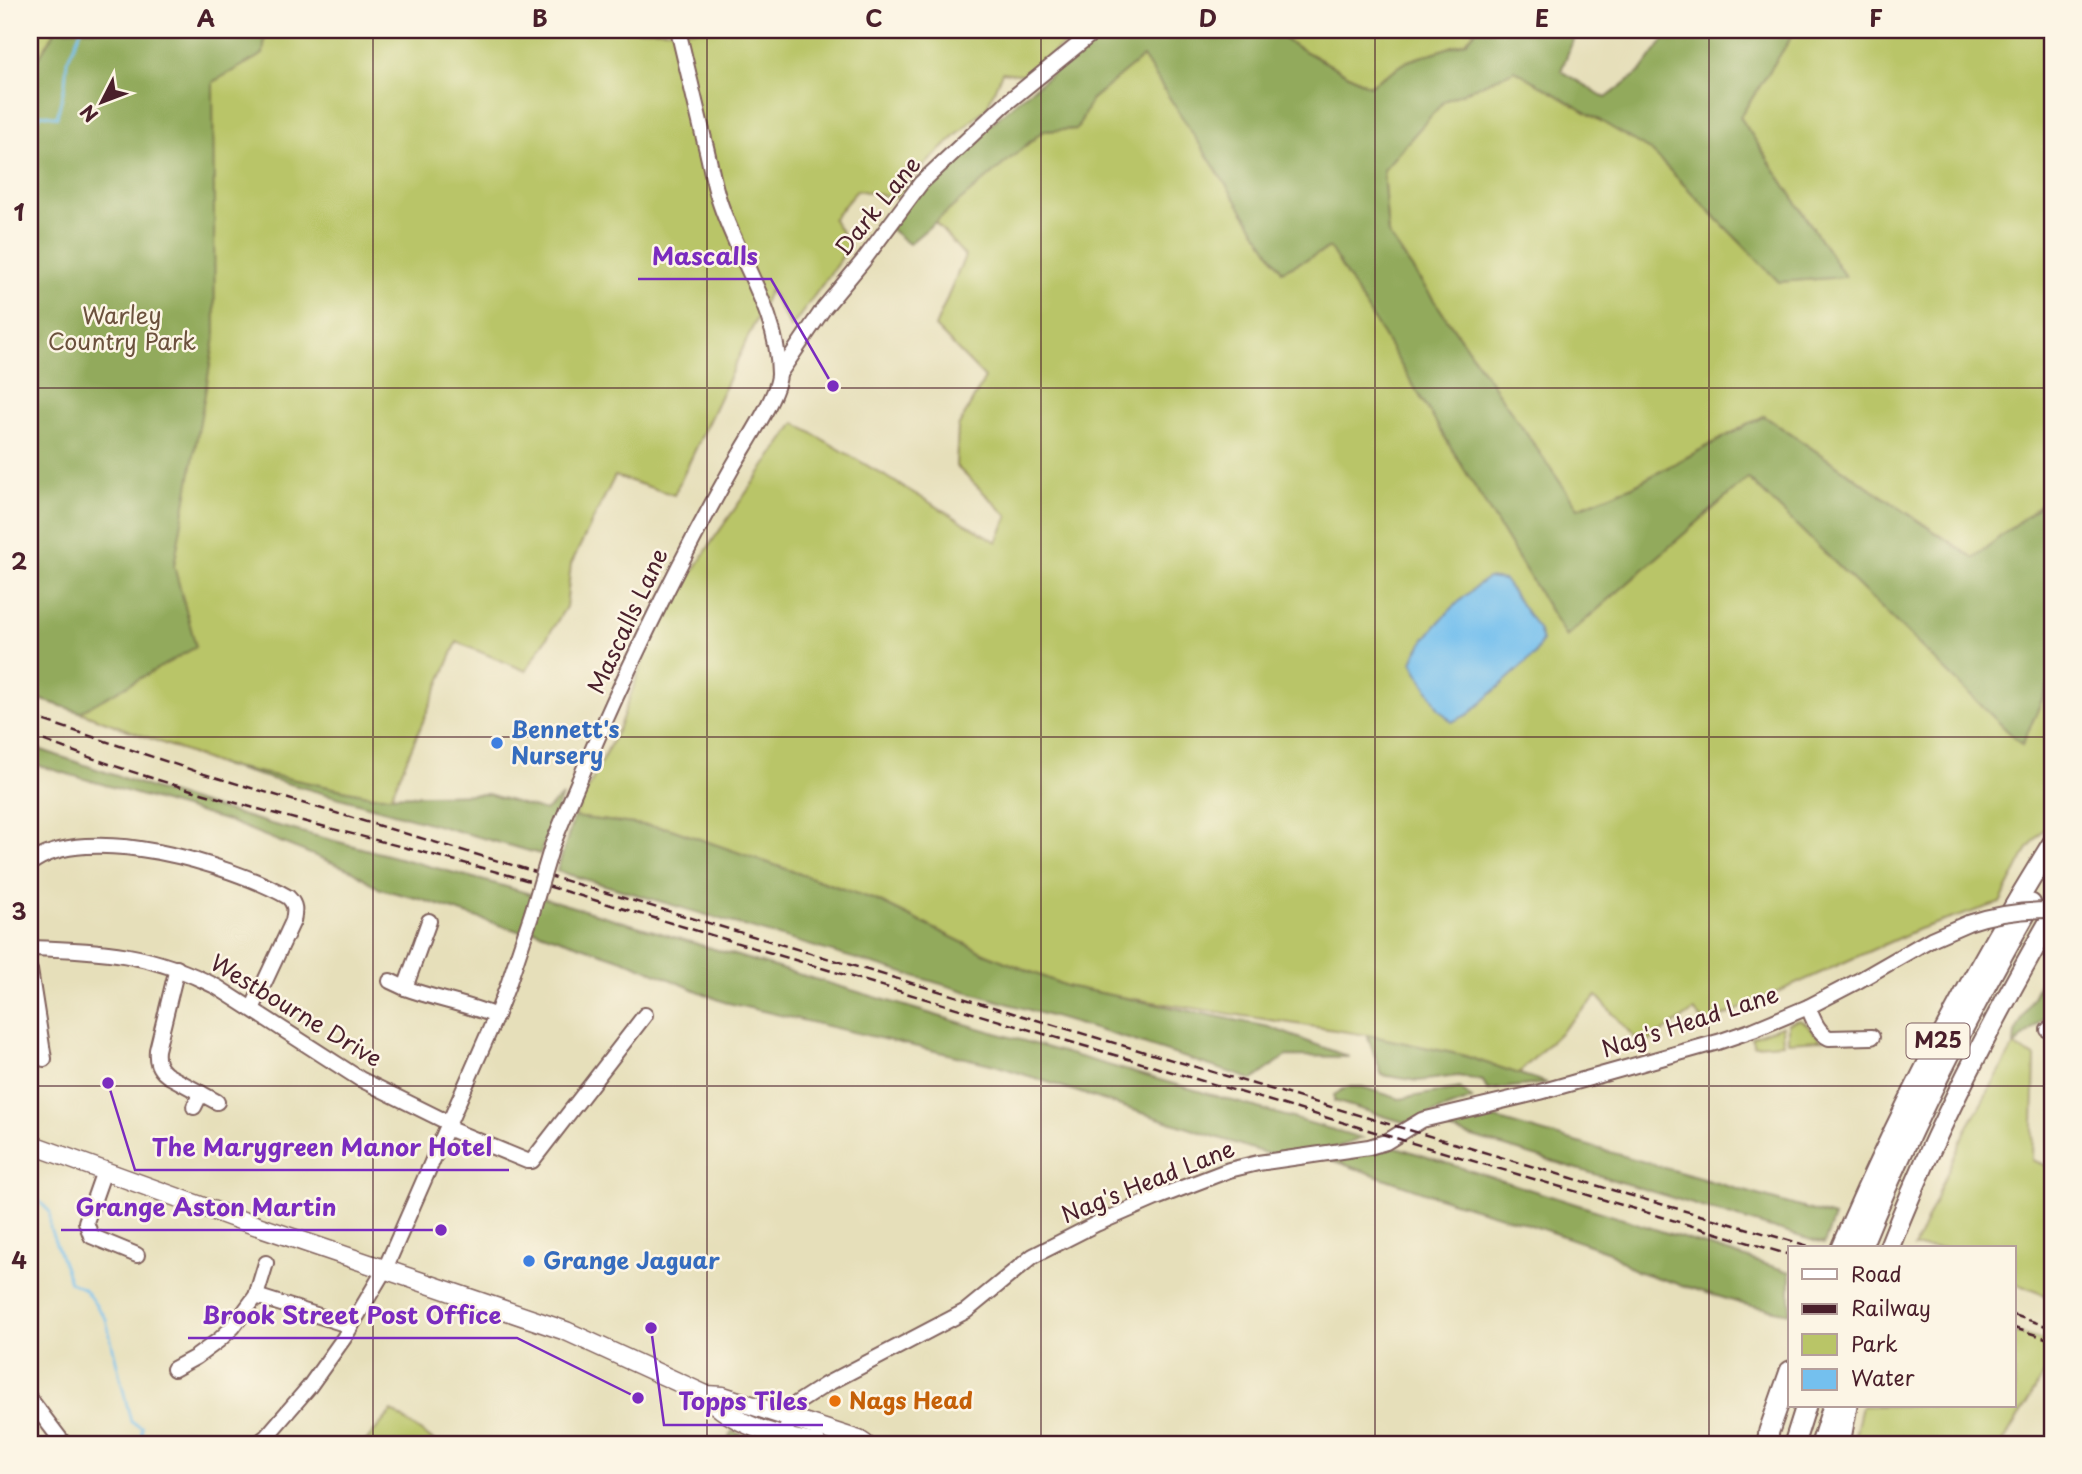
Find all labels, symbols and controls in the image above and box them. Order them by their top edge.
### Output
text: A [197,0,215,35]
text: B [532,0,548,35]
text: C [865,0,883,35]
text: D [1199,0,1217,35]
text: E [1535,0,1549,35]
text: F [1869,0,1883,35]
north arrow [66,66,136,136]
text: N [73,99,104,129]
street label: Dark Lane [825,147,928,263]
text: 1 [14,194,25,229]
callout: Mascalls [638,234,771,279]
text: Mascalls [652,237,758,273]
park label: Warley Country Park [48,297,196,358]
street label: Mascalls Lane [578,542,676,699]
text: 2 [11,543,27,578]
place label: Bennett's Nursery [511,711,620,772]
marker: Bennett's Nursery [489,735,505,751]
text: 3 [11,893,27,928]
street label: Westbourne Drive [204,944,389,1075]
street label: Nag's Head Lane [1596,975,1783,1066]
road number: M25 [1906,1024,1969,1058]
callout: The Marygreen Manor Hotel [135,1125,509,1170]
text: The Marygreen Manor Hotel [152,1128,492,1164]
street label: Nag's Head Lane [1055,1130,1239,1231]
callout: Grange Aston Martin [61,1185,351,1230]
text: Grange Aston Martin [76,1188,337,1224]
text: 4 [11,1242,27,1277]
place label: Grange Jaguar [543,1242,720,1277]
legend [1788,1246,2016,1408]
marker: Grange Jaguar [521,1253,537,1269]
text: Road [1851,1257,1902,1289]
text: Railway [1851,1291,1931,1323]
callout: Brook Street Post Office [188,1293,517,1338]
text: Brook Street Post Office [202,1296,502,1332]
text: Park [1851,1327,1898,1359]
text: Water [1851,1361,1915,1393]
callout: Topps Tiles [664,1380,823,1425]
text: Topps Tiles [678,1382,808,1418]
place label: Nags Head [849,1382,973,1417]
marker: Nags Head [827,1393,843,1409]

